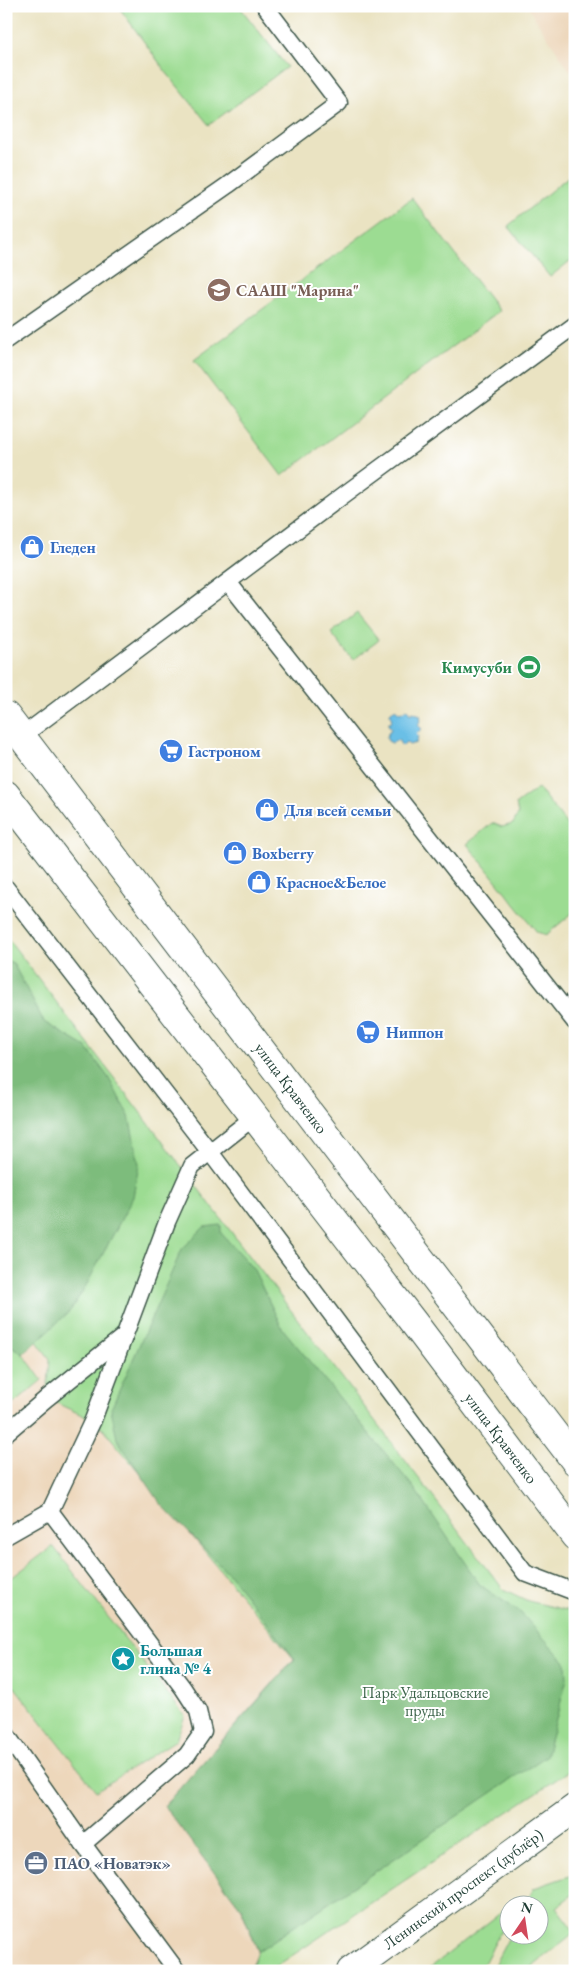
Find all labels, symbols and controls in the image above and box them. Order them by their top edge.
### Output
school or university icon: СААШ "Марина" [206,277,232,303]
place label: СААШ "Марина" [236,280,359,301]
shop icon: Гледен [19,534,45,560]
place label: Гледен [50,537,96,558]
sports icon: Кимусуби [516,654,542,680]
place label: Кимусуби [442,657,513,678]
supermarket icon: Гастроном [158,738,184,764]
place label: Гастроном [188,741,261,762]
shop icon: Для всей семьи [254,797,280,823]
place label: Для всей семьи [284,800,392,821]
shop icon: Boxberry [222,840,248,866]
place label: Boxberry [252,843,314,864]
shop icon: Красное&Белое [246,869,272,895]
place label: Красное&Белое [276,872,387,893]
supermarket icon: Ниппон [355,1019,381,1045]
place label: Ниппон [386,1022,444,1043]
street label: улица Кравченко [250,1038,332,1138]
street label: улица Кравченко [460,1388,542,1488]
place label: Большая глина № 4 [140,1640,211,1679]
place icon: Большая глина № 4 [110,1646,136,1672]
park label: Парк Удальцовские пруды [362,1682,488,1721]
street label: Ленинский проспект (дублёр) [379,1824,547,1954]
office icon: ПАО «Новатэк» [23,1850,49,1876]
place label: ПАО «Новатэк» [54,1853,171,1874]
north arrow [498,1894,548,1944]
text: N [519,1897,535,1918]

